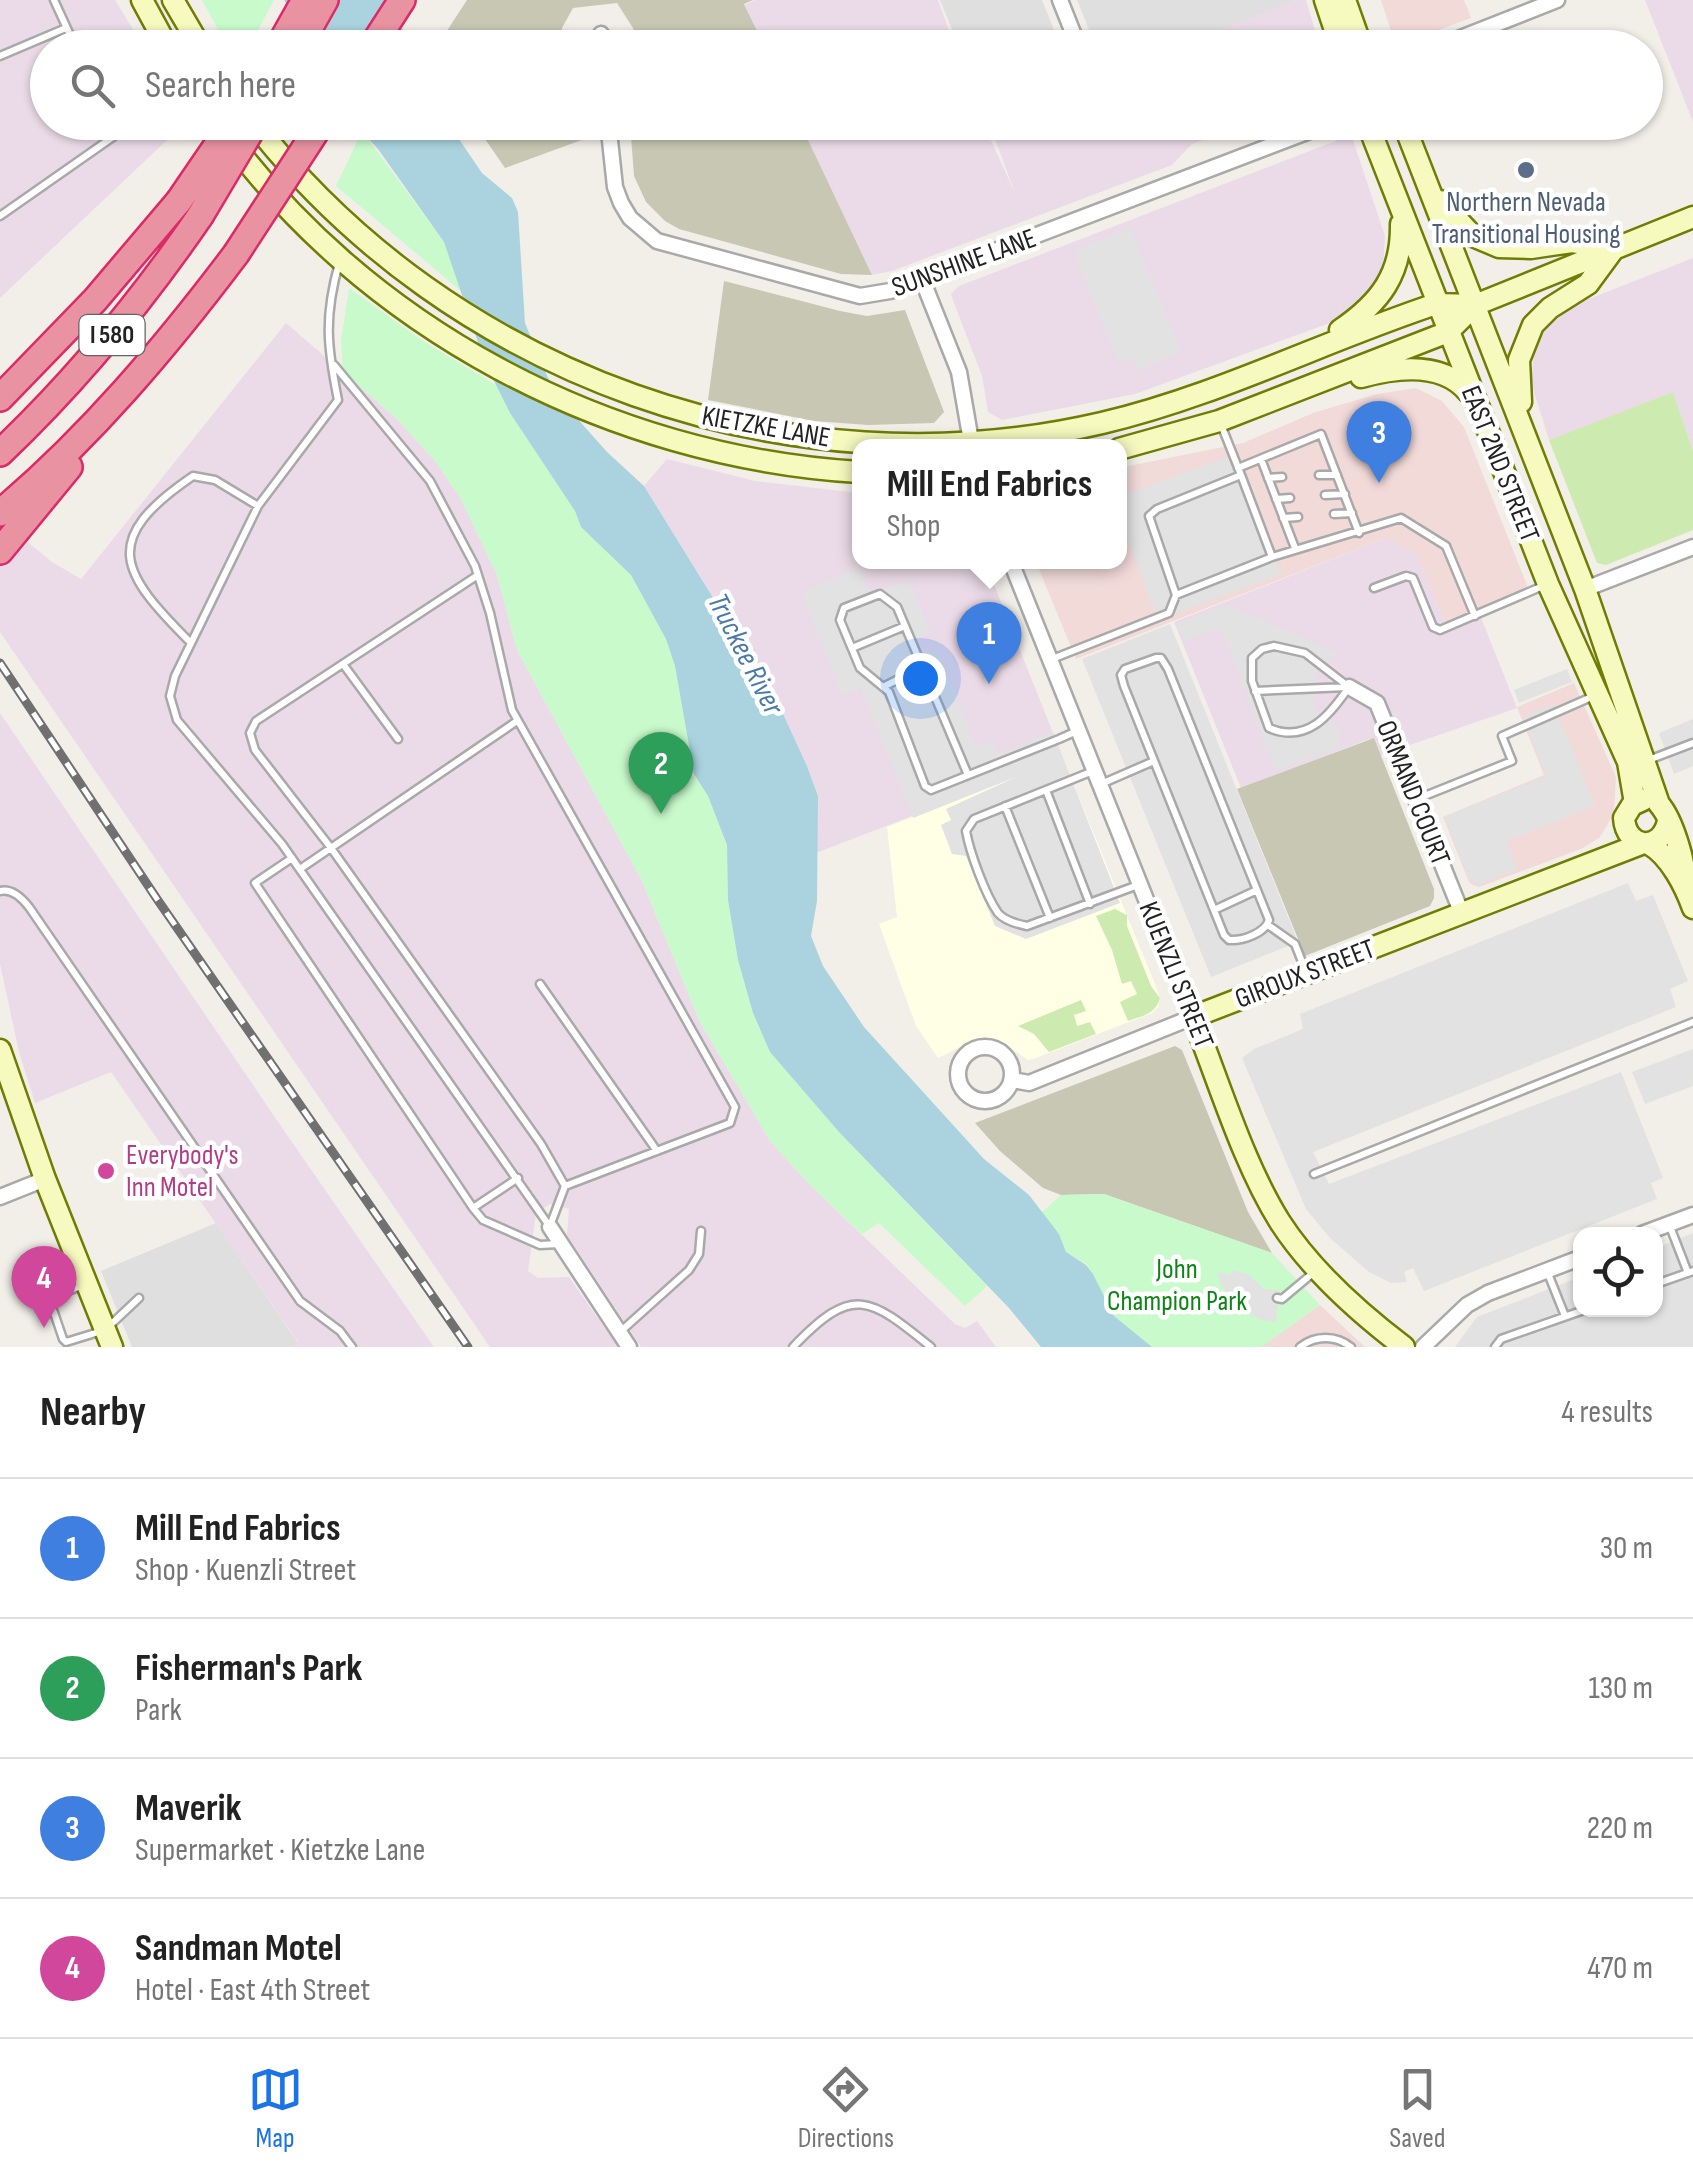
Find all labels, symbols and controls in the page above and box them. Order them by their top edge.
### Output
search box [30,30,1663,140]
icon: search [65,58,120,113]
text: Search here [145,63,296,108]
marker: Northern Nevada Transitional Housing [1515,159,1537,181]
place label: Northern Nevada Transitional Housing [1432,186,1620,251]
street label: SUNSHINE LANE [888,222,1040,304]
road number: I 580 [80,315,144,355]
street label: EAST 2ND STREET [1454,381,1546,547]
street label: KIETZKE LANE [699,399,833,455]
pin: 3 [1346,400,1412,483]
popup [852,439,1127,569]
text: Mill End Fabrics [887,462,1092,507]
text: Shop [887,507,941,546]
water label: Truckee River [699,587,792,722]
pin: 1 [956,602,1022,684]
your location [895,653,946,704]
street label: ORMAND COURT [1369,716,1457,870]
pin: 2 [628,732,694,814]
street label: KUENZLI STREET [1132,897,1220,1053]
street label: GIROUX STREET [1231,932,1379,1016]
place label: Everybody's Inn Motel [126,1139,239,1204]
marker: Everybody's Inn Motel [95,1160,117,1182]
map controls [1573,1227,1663,1317]
button: locate [1573,1227,1663,1317]
pin: 4 [12,1246,76,1328]
park label: John Champion Park [1107,1253,1247,1318]
text: Nearby [40,1387,146,1438]
text: 4 results [1561,1393,1653,1432]
text: Mill End Fabrics [135,1506,341,1551]
text: 1 [66,1529,79,1568]
text: 30 m [1600,1529,1653,1568]
text: Shop · Kuenzli Street [135,1551,356,1590]
text: Fisherman's Park [135,1646,362,1691]
text: 2 [65,1669,80,1708]
text: 130 m [1588,1669,1653,1708]
text: Park [135,1691,182,1730]
text: Maverik [135,1786,242,1831]
text: 3 [65,1809,80,1848]
text: 220 m [1587,1809,1653,1848]
text: Supermarket · Kietzke Lane [135,1831,425,1870]
text: Sandman Motel [135,1926,342,1971]
text: 4 [65,1949,80,1988]
text: 470 m [1587,1949,1653,1988]
text: Hotel · East 4th Street [135,1971,370,2010]
tab: Map [248,2062,303,2155]
tab: Directions [798,2062,894,2155]
tab: Saved [1389,2062,1445,2155]

